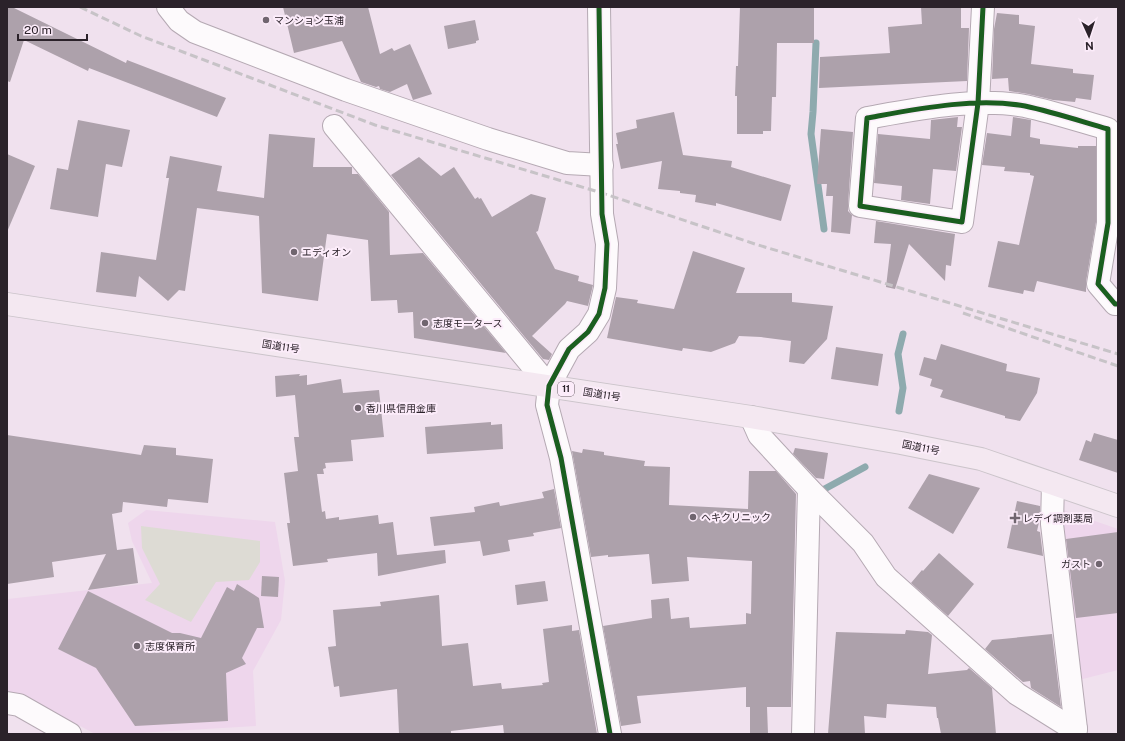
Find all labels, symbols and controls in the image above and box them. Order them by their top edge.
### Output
place label: マンション玉浦 [274,14,344,26]
marker: マンション玉浦 [261,15,271,25]
scale bar [18,16,87,42]
north arrow [1069,16,1109,56]
text: 20 m [24,23,52,37]
text: N [1085,40,1094,52]
place label: エディオン [302,246,351,258]
marker: エディオン [289,247,299,257]
place label: 志度モータース [433,317,503,329]
marker: 志度モータース [420,318,430,328]
street label: 国道11号 [261,337,301,355]
road number: 11 [558,382,574,396]
street label: 国道11号 [582,385,622,403]
place label: 香川県信用金庫 [366,402,436,414]
marker: 香川県信用金庫 [353,403,363,413]
street label: 国道11号 [901,437,941,457]
place label: ヘキクリニック [701,511,771,523]
marker: ヘキクリニック [688,512,698,522]
place label: レデイ調剤薬局 [1023,512,1093,524]
marker: レデイ調剤薬局 [1010,513,1020,523]
place label: ガスト [1061,558,1091,570]
marker: ガスト [1094,559,1104,569]
place label: 志度保育所 [145,640,195,652]
marker: 志度保育所 [132,641,142,651]

